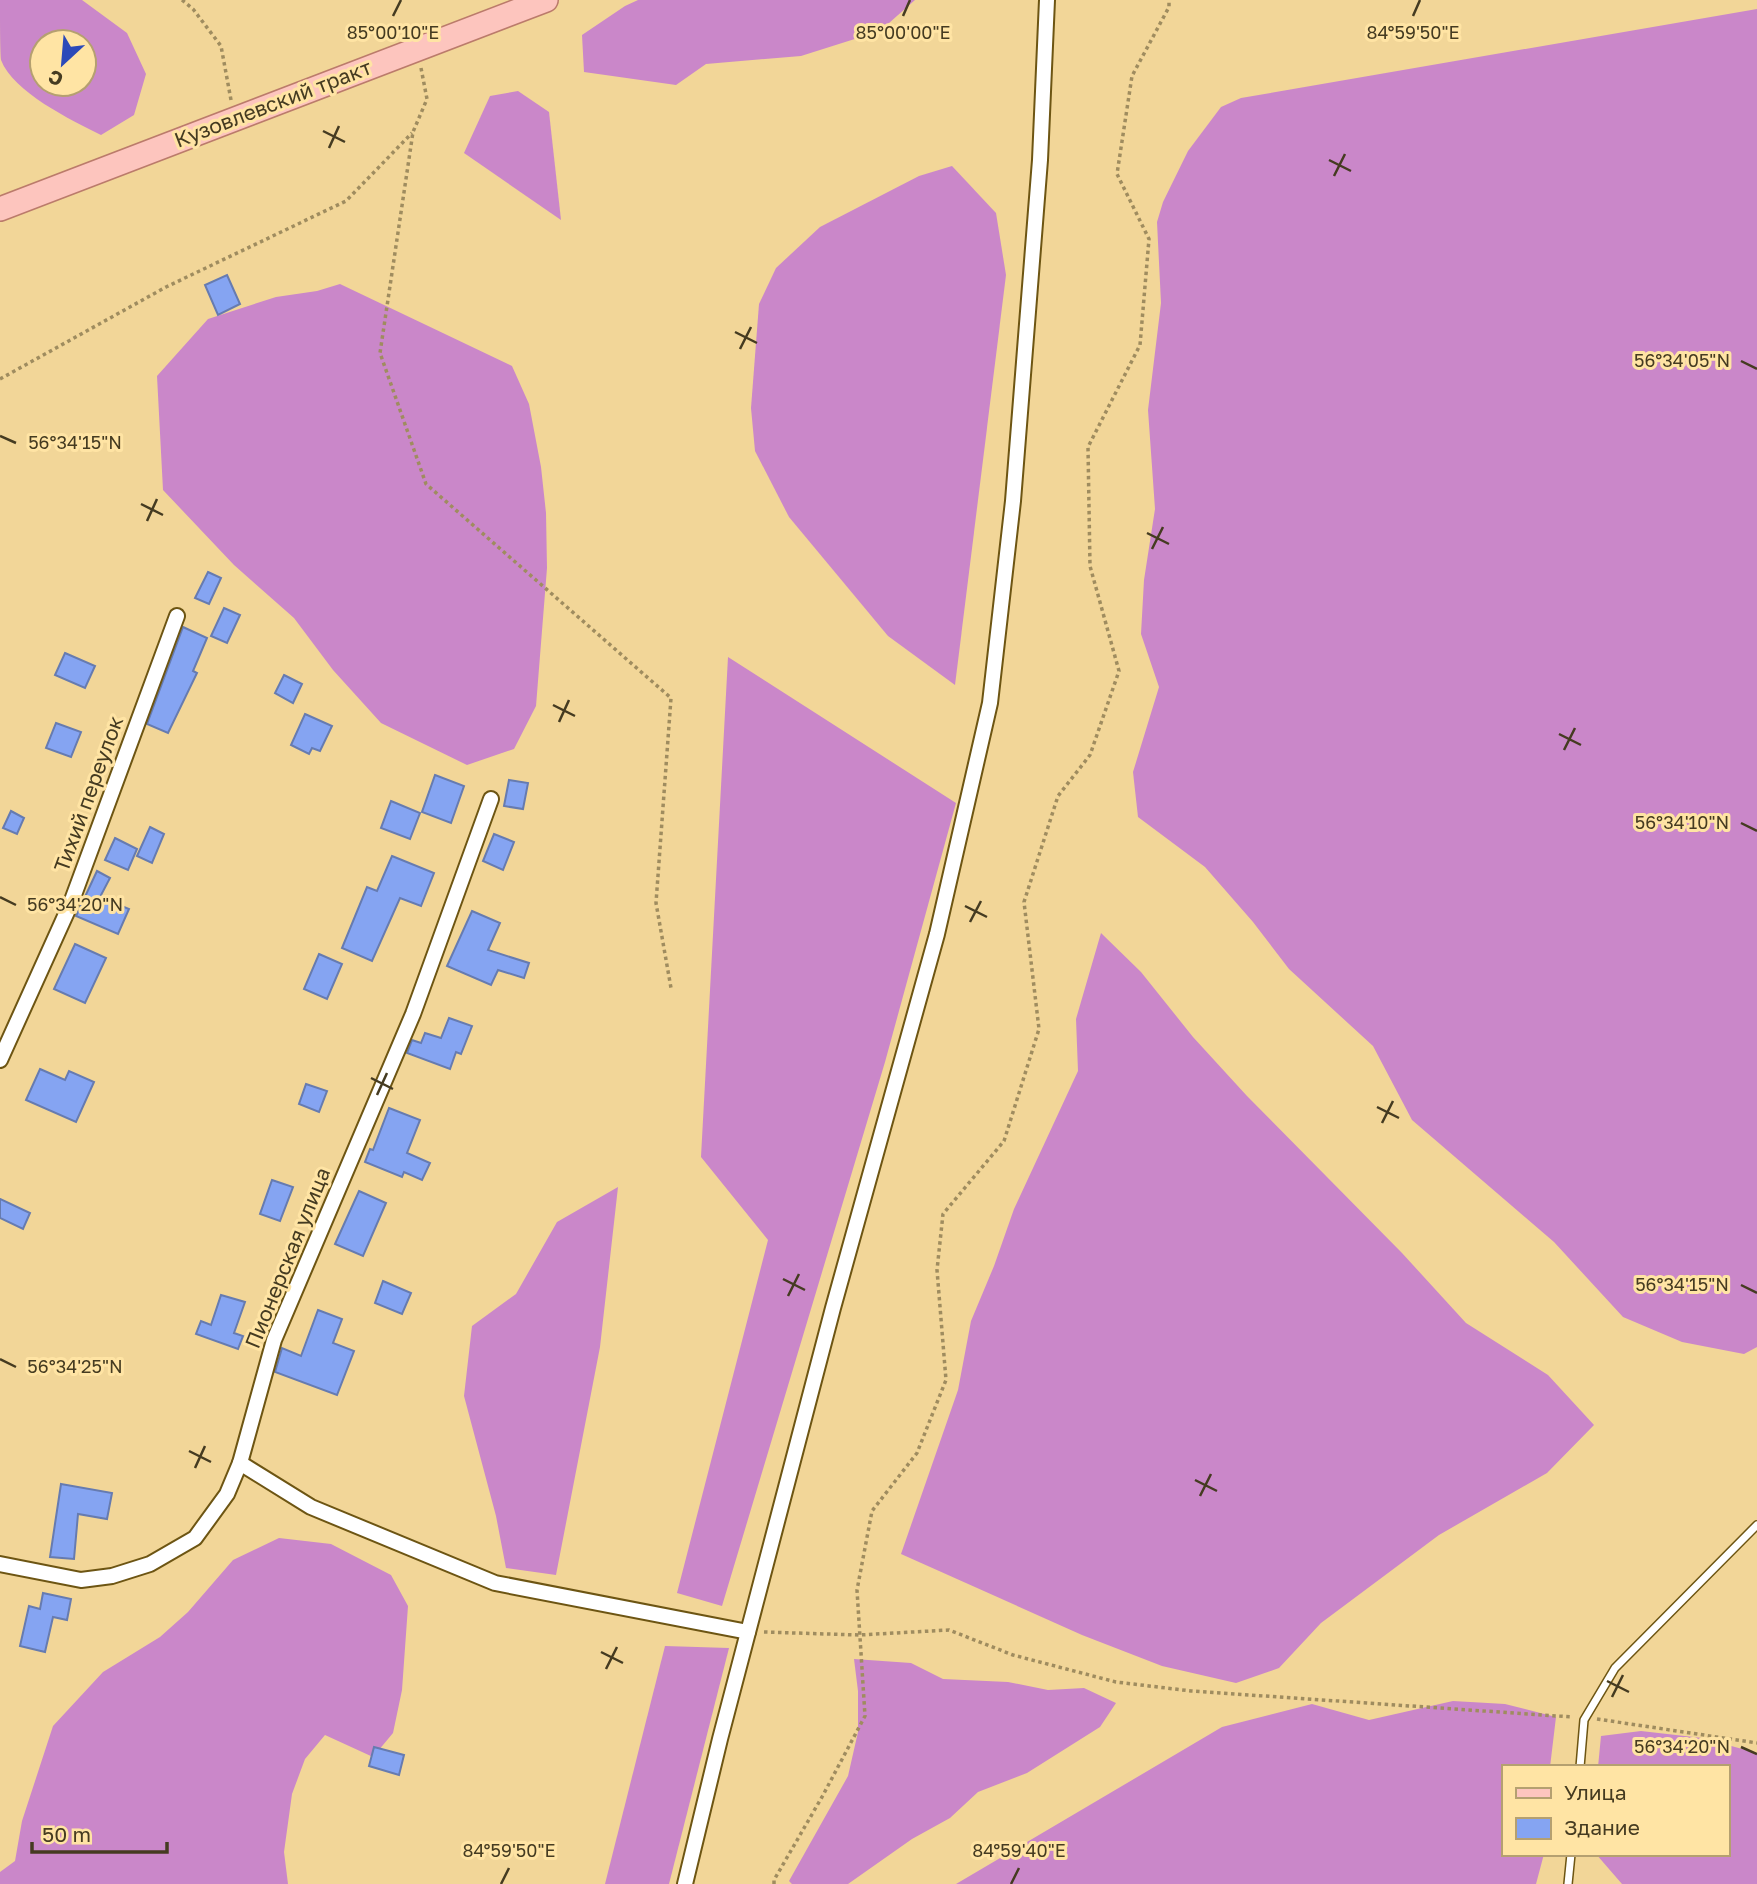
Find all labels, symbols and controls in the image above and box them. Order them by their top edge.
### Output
text: 85°00'10"E [347,21,439,43]
text: 85°00'00"E [855,21,951,43]
text: 84°59'50"E [1367,21,1459,43]
north arrow [28,28,98,98]
street label: Кузовлевский тракт [170,54,375,153]
text: С [44,65,66,92]
text: 56°34'05"N [1634,349,1730,371]
text: 56°34'15"N [28,431,122,453]
street label: Тихий переулок [48,712,128,875]
text: 56°34'10"N [1635,811,1729,833]
text: 56°34'20"N [27,893,123,915]
street label: Пионерская улица [239,1163,335,1352]
text: 56°34'15"N [1635,1273,1729,1295]
text: 56°34'25"N [27,1355,123,1377]
text: 56°34'20"N [1634,1735,1730,1757]
legend [1502,1765,1729,1856]
text: Улица [1564,1779,1627,1805]
scale bar [32,1811,166,1855]
text: Здание [1564,1814,1640,1840]
text: 50 m [42,1821,91,1847]
text: 84°59'50"E [463,1839,555,1861]
text: 84°59'40"E [972,1839,1066,1861]

